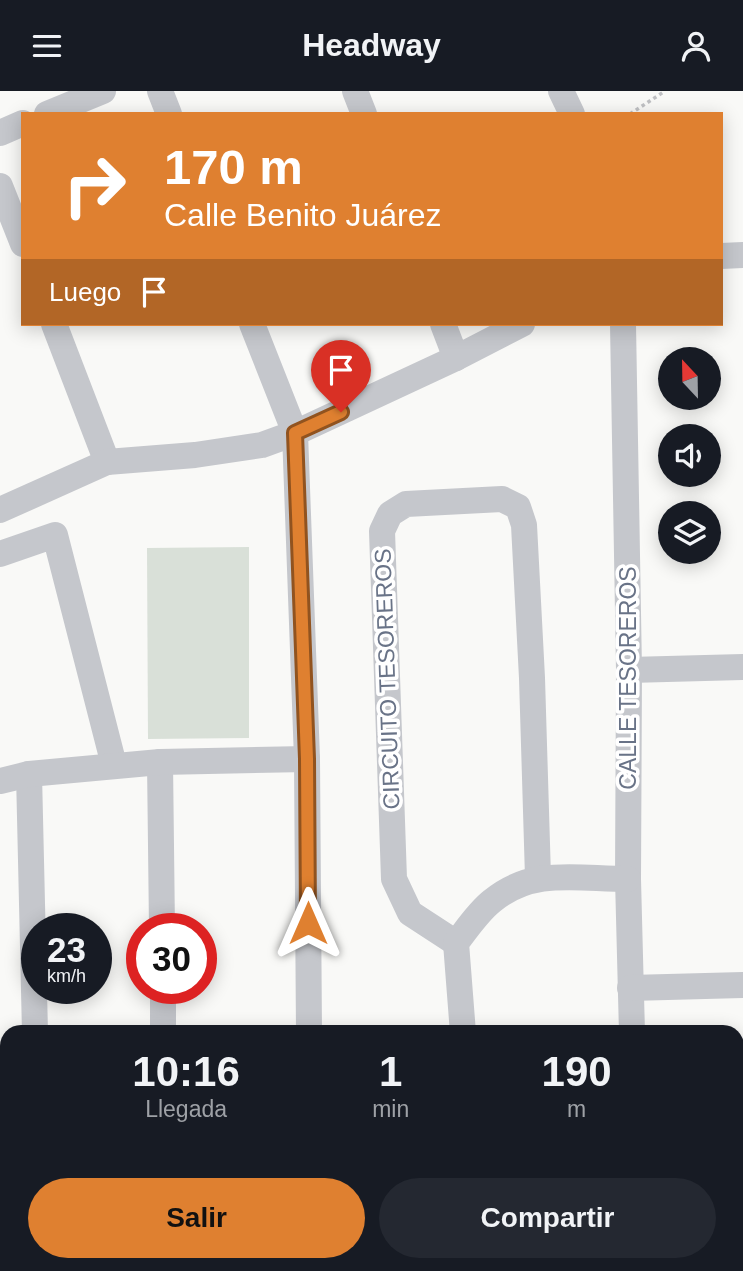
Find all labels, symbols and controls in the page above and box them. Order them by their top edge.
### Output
icon: menu [28,27,66,65]
text: Headway [302,27,441,63]
icon: person [677,27,715,65]
icon: right [49,140,140,231]
text: 170 m [164,140,303,194]
text: Calle Benito Juárez [164,197,441,233]
icon: arrive [135,273,173,311]
text: Luego [49,277,121,307]
pin [311,340,371,412]
north arrow [658,347,721,409]
map controls [658,347,721,564]
icon: arrive [322,351,360,389]
button: sound [658,424,721,487]
button: layers [658,501,721,564]
street label: CIRCUITO TESOREROS [369,548,405,810]
street label: CALLE TESOREROS [615,566,641,790]
position arrow [271,886,345,960]
speed limit sign: 30 [126,913,217,1004]
text: 23 [47,930,86,969]
text: km/h [47,966,86,986]
text: 10:16 [132,1048,240,1095]
text: 1 [379,1048,402,1095]
text: 190 [542,1048,612,1095]
text: Llegada [145,1096,227,1122]
text: min [372,1096,409,1122]
text: m [567,1096,586,1122]
button: Salir [28,1178,365,1258]
button: Compartir [379,1178,716,1258]

